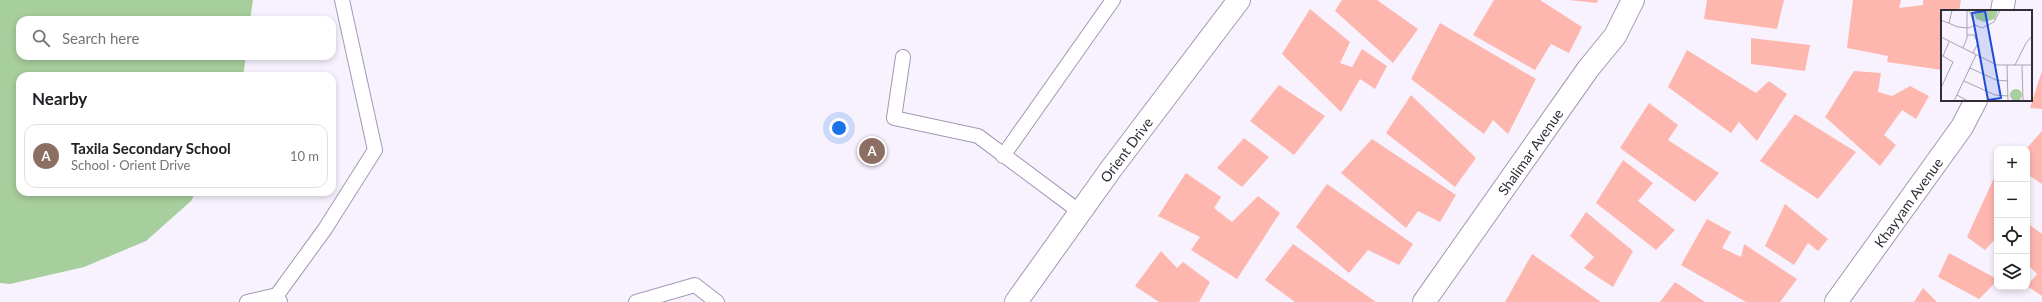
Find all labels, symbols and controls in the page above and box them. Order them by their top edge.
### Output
inset map [1941,10,2032,101]
search box [16,16,336,60]
icon: search [30,27,52,49]
text: Search here [62,29,139,47]
text: Nearby [32,88,87,109]
street label: Shalimar Avenue [1494,105,1566,198]
street label: Orient Drive [1096,114,1156,185]
your location [829,118,849,138]
pin: A [859,136,885,166]
text: Taxila Secondary School [71,139,231,157]
map controls [1994,146,2030,290]
button: + [1994,146,2030,182]
text: A [41,148,51,164]
text: 10 m [290,148,319,164]
street label: Khayyam Avenue [1870,154,1946,250]
text: School · Orient Drive [71,157,190,173]
button: − [1994,182,2030,218]
button: locate [1994,218,2030,254]
button: layers [1994,254,2030,290]

